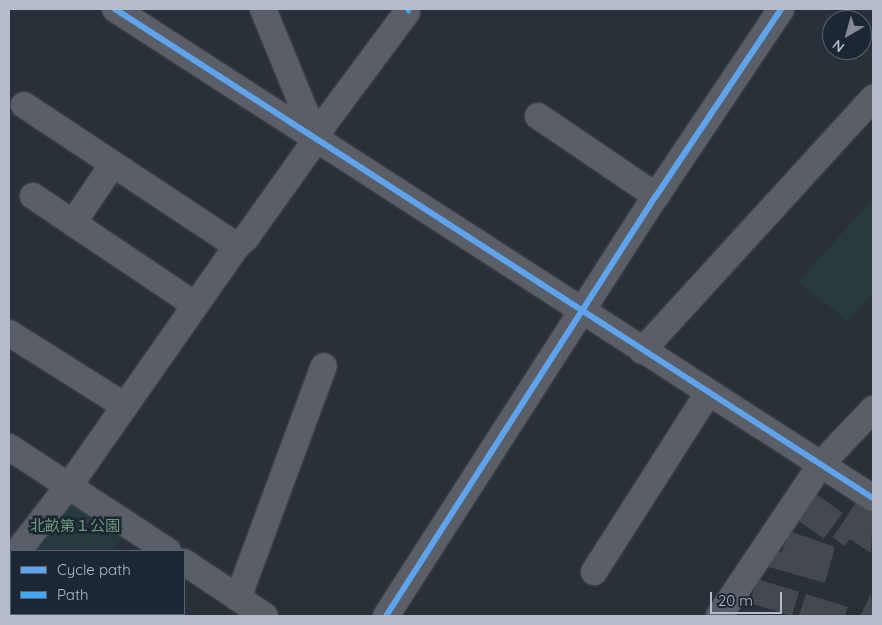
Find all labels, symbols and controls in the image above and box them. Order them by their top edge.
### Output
north arrow [822,10,872,60]
text: N [829,36,848,56]
park label: 北畝第１公園 [30,517,120,535]
legend [10,550,185,615]
text: Cycle path [57,560,131,579]
scale bar [712,582,784,614]
text: Path [57,585,89,604]
text: 20 m [718,591,753,610]

